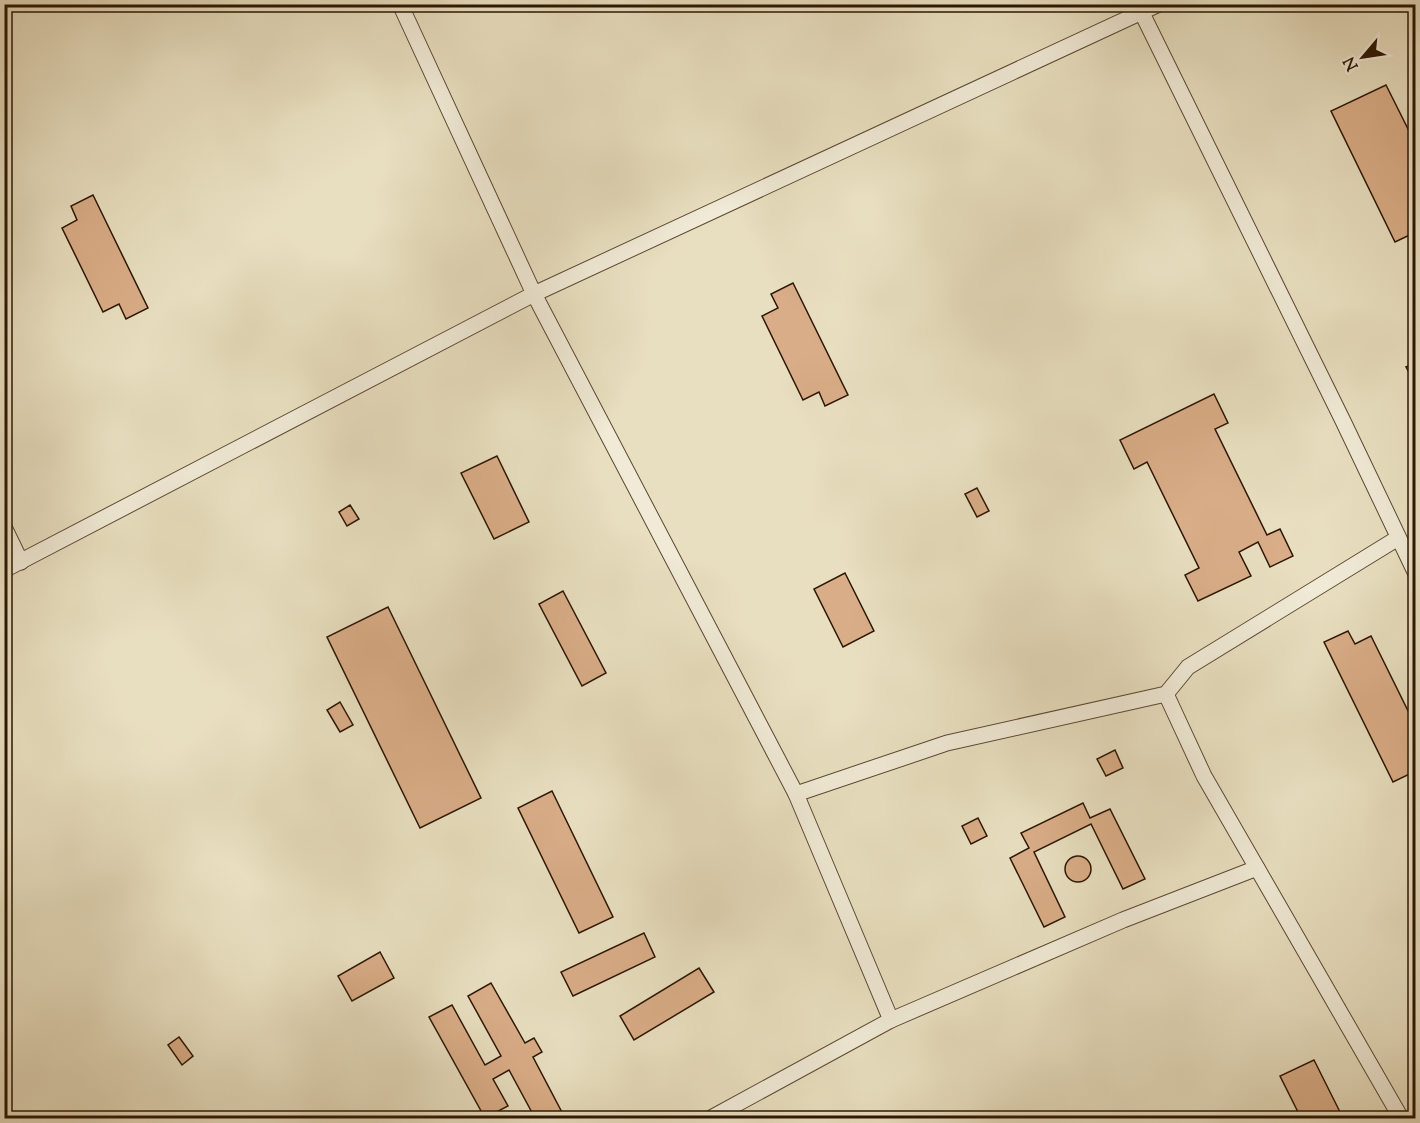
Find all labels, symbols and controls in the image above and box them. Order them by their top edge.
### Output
north arrow [1333,27,1393,87]
text: N [1339,52,1365,74]

